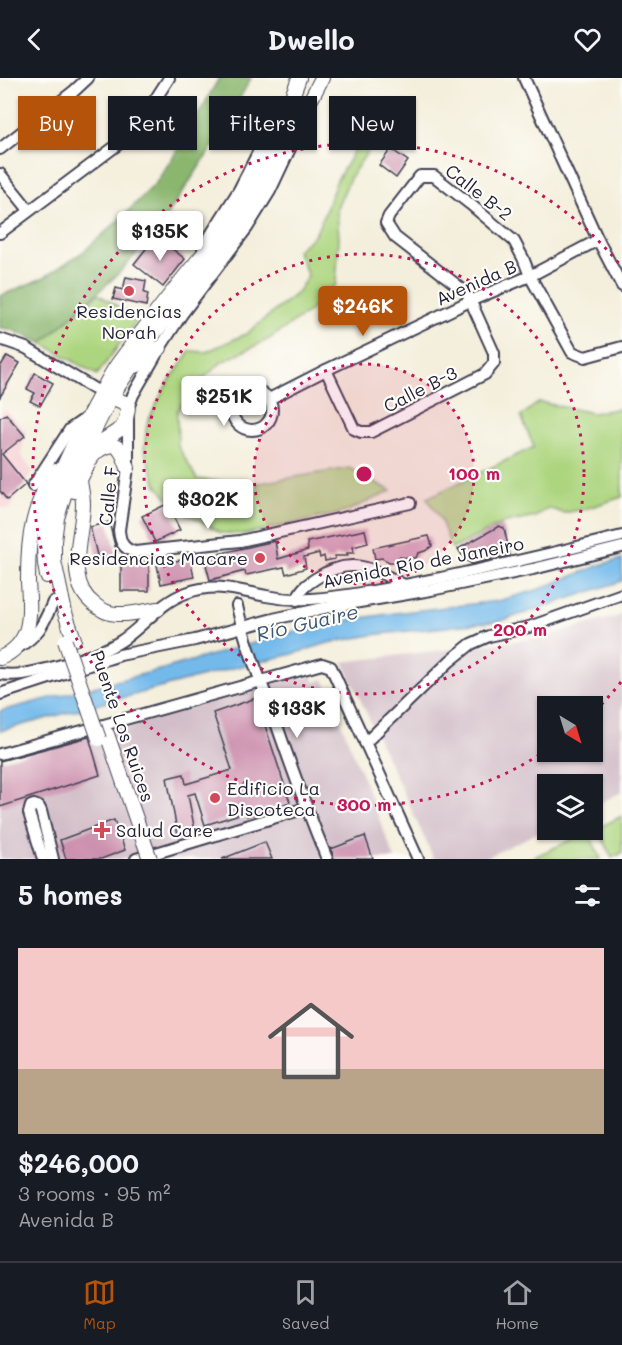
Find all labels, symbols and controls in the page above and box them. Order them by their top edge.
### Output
text: Dwello [267,22,355,57]
icon: back [18,23,51,56]
icon: heart [571,23,604,56]
chip: Buy [18,96,96,150]
chip: Rent [108,96,197,150]
chip: Filters [209,96,317,150]
chip: New [329,96,416,150]
street label: Calle B-2 [441,158,517,226]
pin: $135K [118,211,202,262]
text: $135K [131,217,189,243]
street label: Avenida B [432,253,520,311]
marker: Residencias Norah [122,284,136,298]
pin: $246K [321,286,405,337]
text: $246K [332,292,394,318]
place label: Residencias Norah [76,299,182,344]
street label: Calle B-3 [379,360,461,418]
pin: $251K [182,376,266,427]
text: $251K [195,382,253,408]
text: 100 m [448,461,500,485]
centre of rings [354,464,374,484]
street label: Calle F [93,465,123,527]
pin: $302K [166,479,250,530]
text: $302K [177,485,239,511]
street label: Avenida Río de Janeiro [320,531,526,593]
place label: Residencias Macare [69,546,248,570]
marker: Residencias Macare [253,551,267,565]
water label: Río Guaire [253,598,361,646]
text: 200 m [493,617,547,641]
street label: Puente Los Ruices [86,647,160,805]
pin: $133K [255,688,339,739]
text: $133K [268,694,326,720]
north arrow [537,696,603,762]
map controls [537,696,603,840]
button: layers [537,774,603,840]
place label: Edificio La Discoteca [227,776,320,821]
marker: Edificio La Discoteca [208,791,222,805]
text: 300 m [337,792,391,816]
place label: Salud Care [116,818,213,842]
marker: Salud Care [93,821,111,839]
text: 5 homes [18,878,123,912]
icon: filters [571,879,604,912]
icon: home [257,987,365,1095]
text: $246,000 [18,1146,139,1180]
text: 3 rooms · 95 m² [18,1180,170,1206]
text: Avenida B [18,1206,114,1232]
tab: Map [83,1276,116,1333]
tab: Saved [282,1276,329,1333]
tab: Home [495,1276,539,1333]

